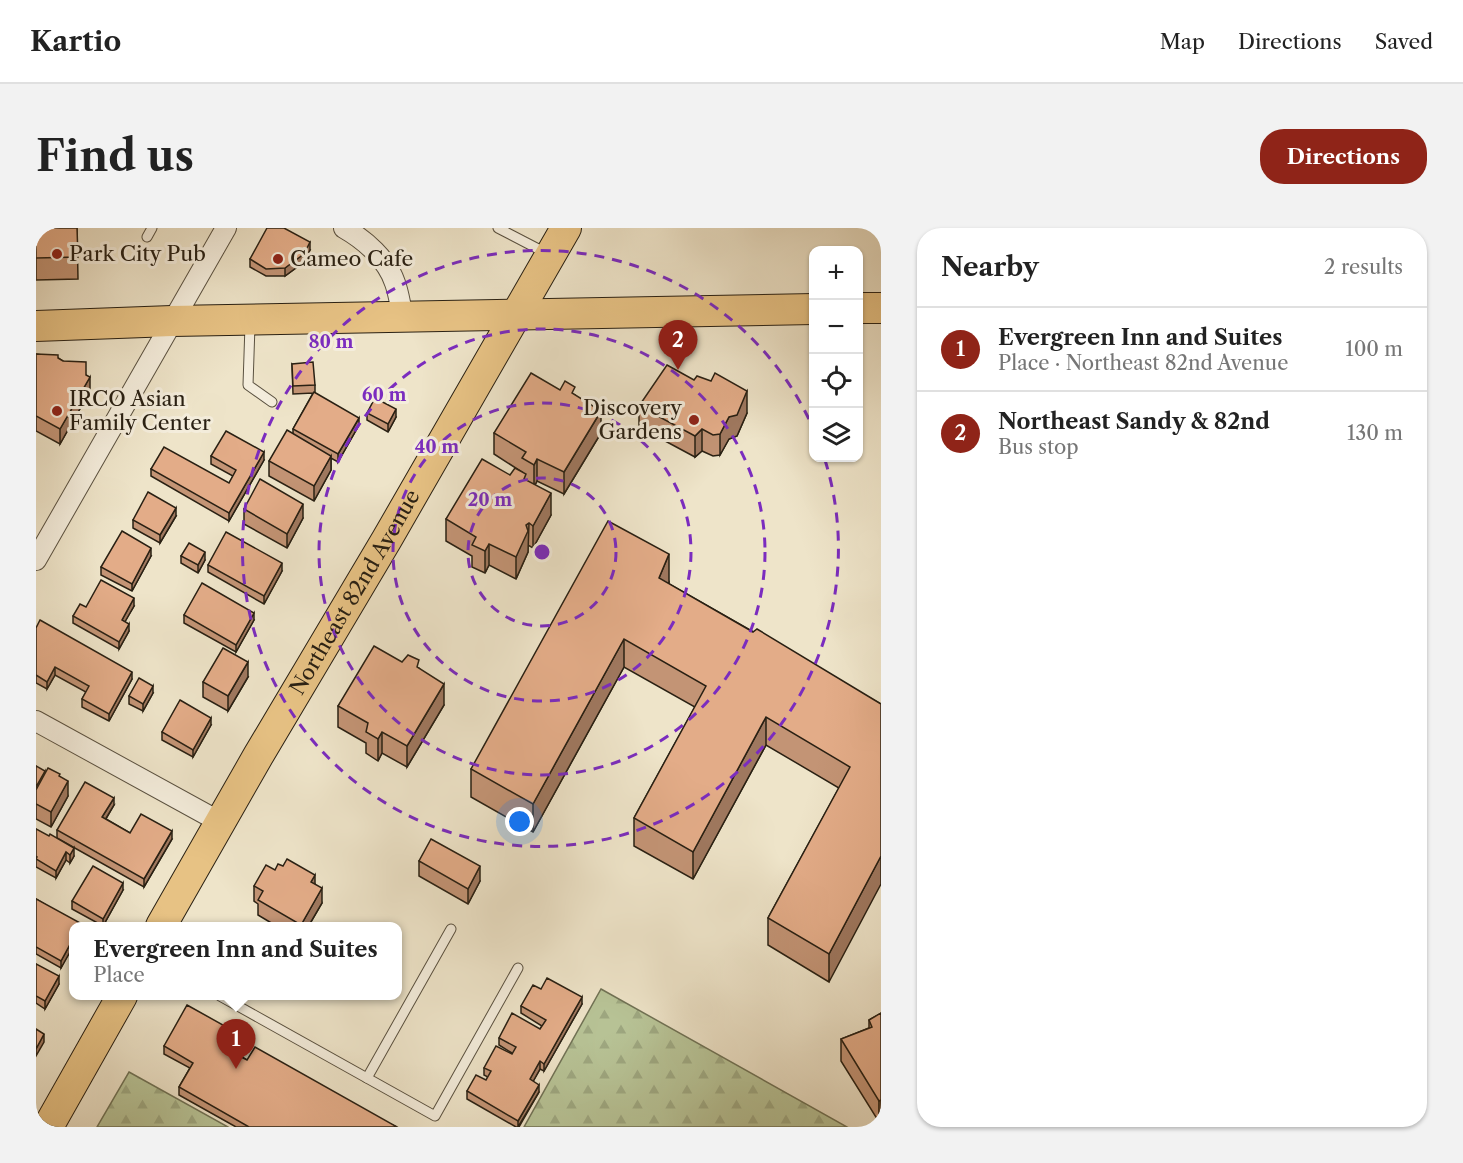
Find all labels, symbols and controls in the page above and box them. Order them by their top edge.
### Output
text: Kartio [30,24,121,58]
text: Map [1160,29,1205,54]
text: Directions [1238,29,1342,54]
text: Saved [1375,29,1433,54]
button: Directions [1260,129,1427,184]
text: Find us [36,130,194,182]
place label: Park City Pub [69,241,206,266]
place label: Cameo Cafe [290,246,413,271]
map controls [809,246,863,462]
button: + [809,246,863,300]
marker: Park City Pub [50,247,64,261]
text: Nearby [941,251,1039,283]
marker: Cameo Cafe [271,252,285,266]
text: 2 results [1324,255,1403,279]
button: − [809,300,863,354]
pin: 2 [658,320,698,370]
text: Evergreen Inn and Suites [998,324,1282,351]
text: 80 m [308,331,354,353]
text: 1 [956,337,965,361]
text: 100 m [1345,337,1403,361]
text: Place · Northeast 82nd Avenue [998,351,1288,375]
button: locate [809,354,863,408]
text: 60 m [362,384,406,406]
place label: IRCO Asian Family Center [69,386,211,435]
place label: Discovery Gardens [583,395,682,444]
marker: IRCO Asian Family Center [50,404,64,418]
button: layers [809,408,863,462]
text: Northeast Sandy & 82nd [998,408,1270,435]
marker: Discovery Gardens [687,413,701,427]
text: 2 [955,421,966,445]
text: 130 m [1347,421,1403,445]
text: Bus stop [998,435,1079,459]
text: 40 m [415,436,459,458]
street label: Northeast 82nd Avenue [284,485,425,699]
text: 20 m [468,489,512,511]
centre of rings [532,542,552,562]
your location [505,807,534,836]
popup [69,922,402,1000]
text: Evergreen Inn and Suites [93,936,378,963]
text: Place [93,963,145,987]
pin: 1 [216,1020,256,1069]

